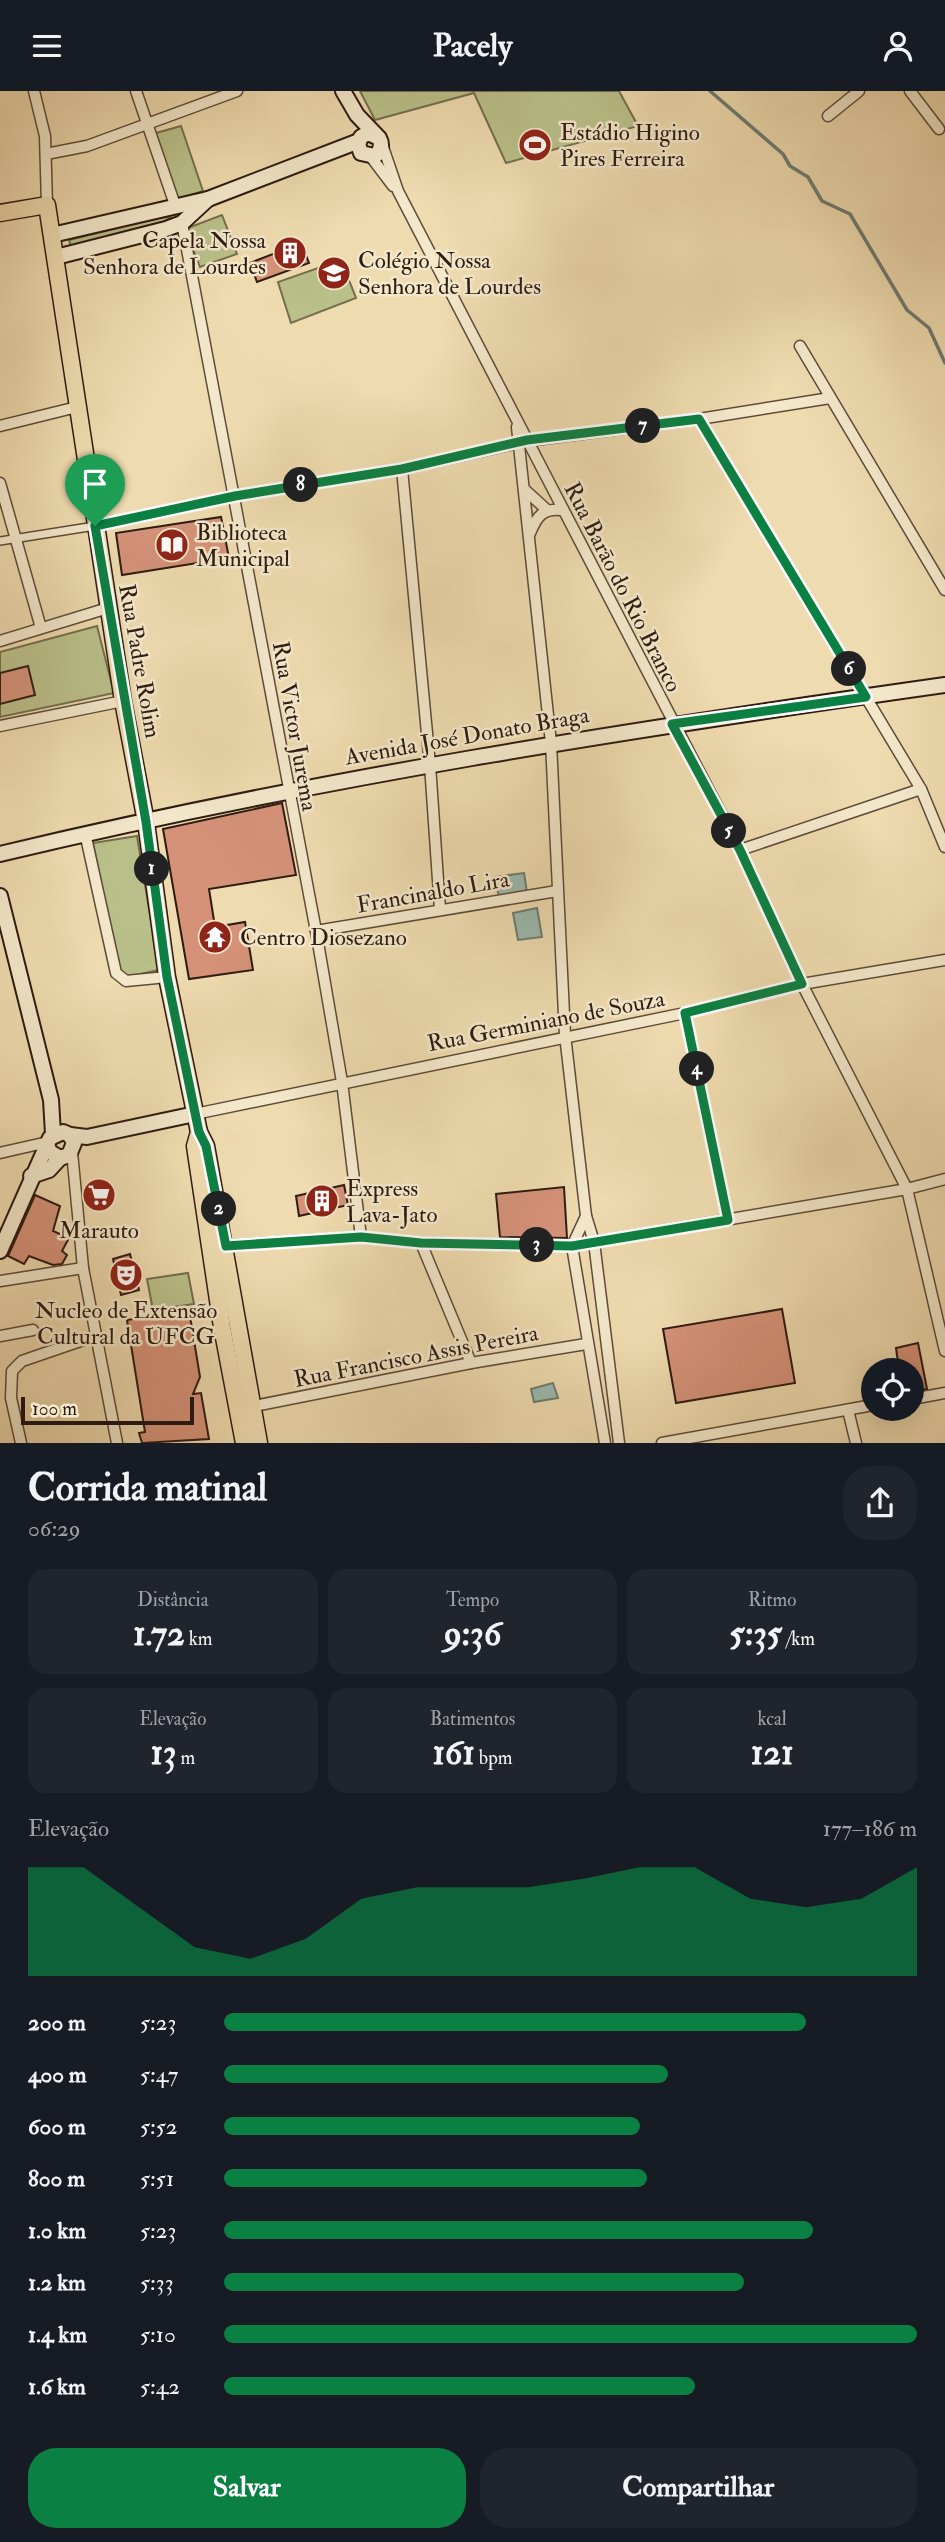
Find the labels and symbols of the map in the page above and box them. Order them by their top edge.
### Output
place label: Estádio Higino Pires Ferreira [560,118,700,173]
sports icon: Estádio Higino Pires Ferreira [516,126,554,164]
place label: Capela Nossa Senhora de Lourdes [83,226,267,281]
building icon: Capela Nossa Senhora de Lourdes [271,234,309,272]
place label: Colégio Nossa Senhora de Lourdes [358,246,541,301]
school or university icon: Colégio Nossa Senhora de Lourdes [315,254,353,292]
pin: 7 [626,409,660,443]
pin [65,454,125,526]
pin: 8 [284,467,318,503]
street label: Rua Barāo do Rio Branco [558,477,688,697]
place label: Biblioteca Municipal [196,518,290,574]
library icon: Biblioteca Municipal [153,526,191,564]
street label: Rua Padre Rolim [112,582,168,741]
street label: Rua Victor Jurema [266,639,324,814]
pin: 6 [832,651,866,687]
street label: Avenida José Donato Braga [342,700,592,772]
pin: 5 [712,813,746,849]
pin: 1 [134,851,170,887]
street label: Francinaldo Lira [355,864,512,920]
temple icon: Centro Diosezano [196,918,234,956]
place label: Centro Diosezano [240,923,407,952]
street label: Rua Germiniano de Souza [425,984,668,1058]
pin: 4 [680,1051,714,1087]
place label: Express Lava-Jato [346,1174,437,1229]
supermarket icon: Marauto [80,1176,118,1214]
building icon: Express Lava-Jato [303,1182,341,1220]
pin: 2 [202,1191,236,1227]
place label: Marauto [59,1216,139,1245]
pin: 3 [520,1227,554,1263]
theatre icon: Nucleo de Extensão Cultural da UFCG [107,1256,145,1294]
place label: Nucleo de Extensão Cultural da UFCG [35,1296,217,1351]
street label: Rua Francisco Assis Pereira [291,1318,541,1394]
scale bar [21,1394,194,1426]

